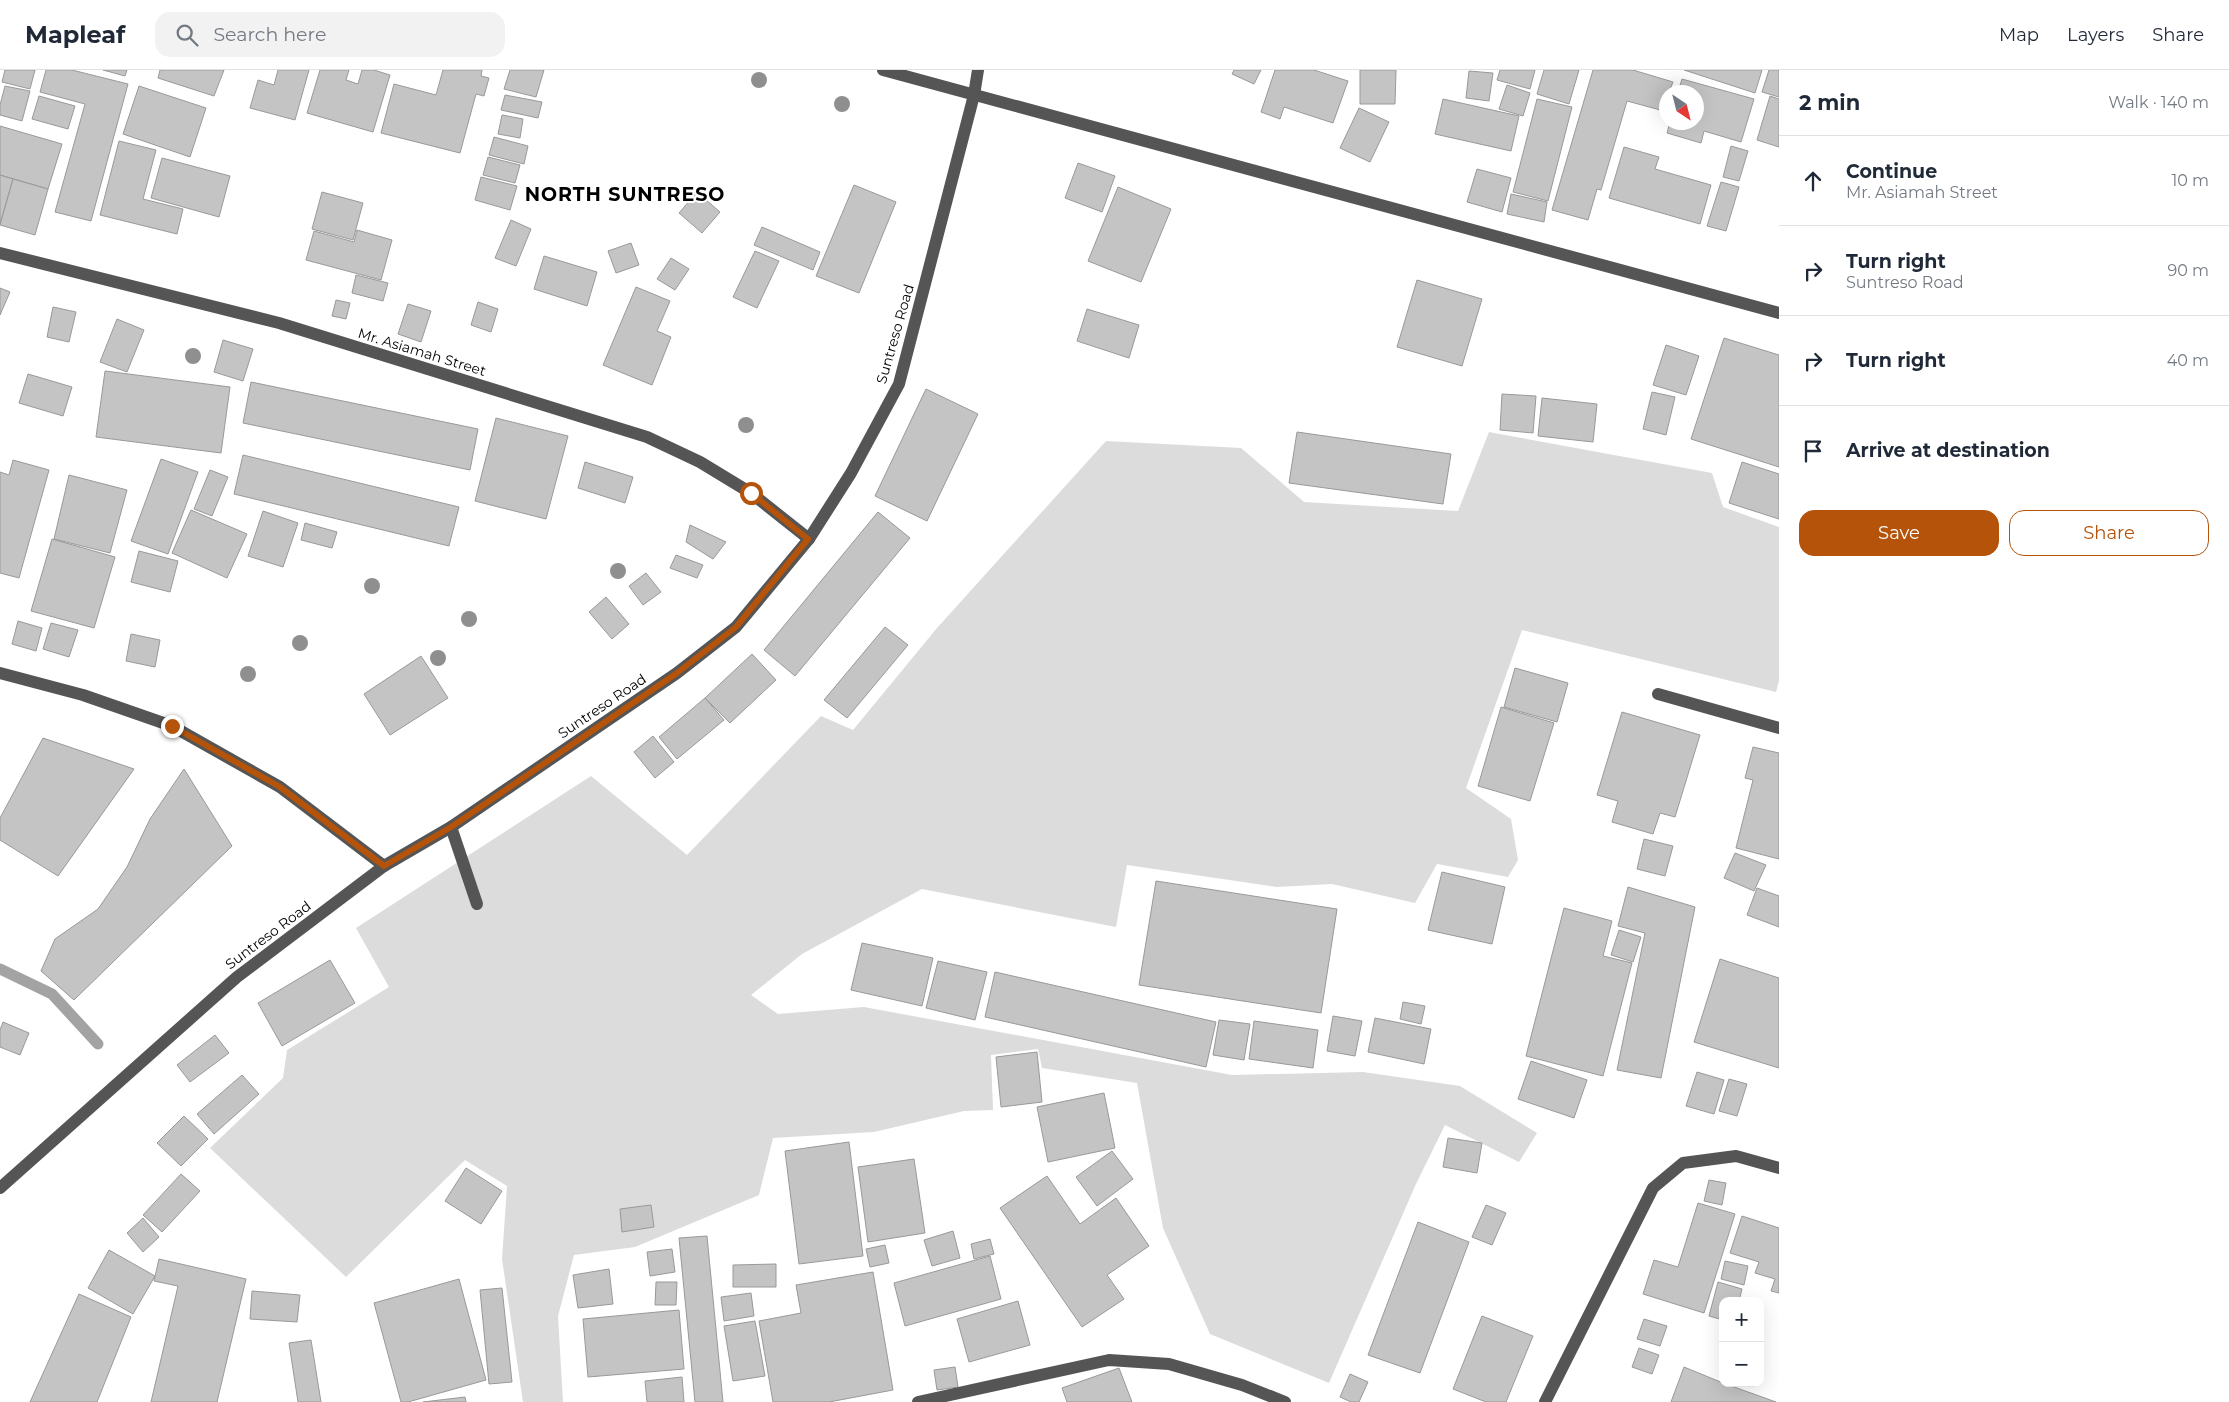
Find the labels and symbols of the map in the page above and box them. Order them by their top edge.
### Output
north arrow [1659,85,1704,130]
district label: NORTH SUNTRESO [525,183,725,206]
street label: Suntreso Road [872,282,918,386]
street label: Mr. Asiamah Street [356,324,488,380]
route start [740,482,763,505]
street label: Suntreso Road [554,670,650,742]
route end [161,715,184,738]
street label: Suntreso Road [221,897,315,973]

